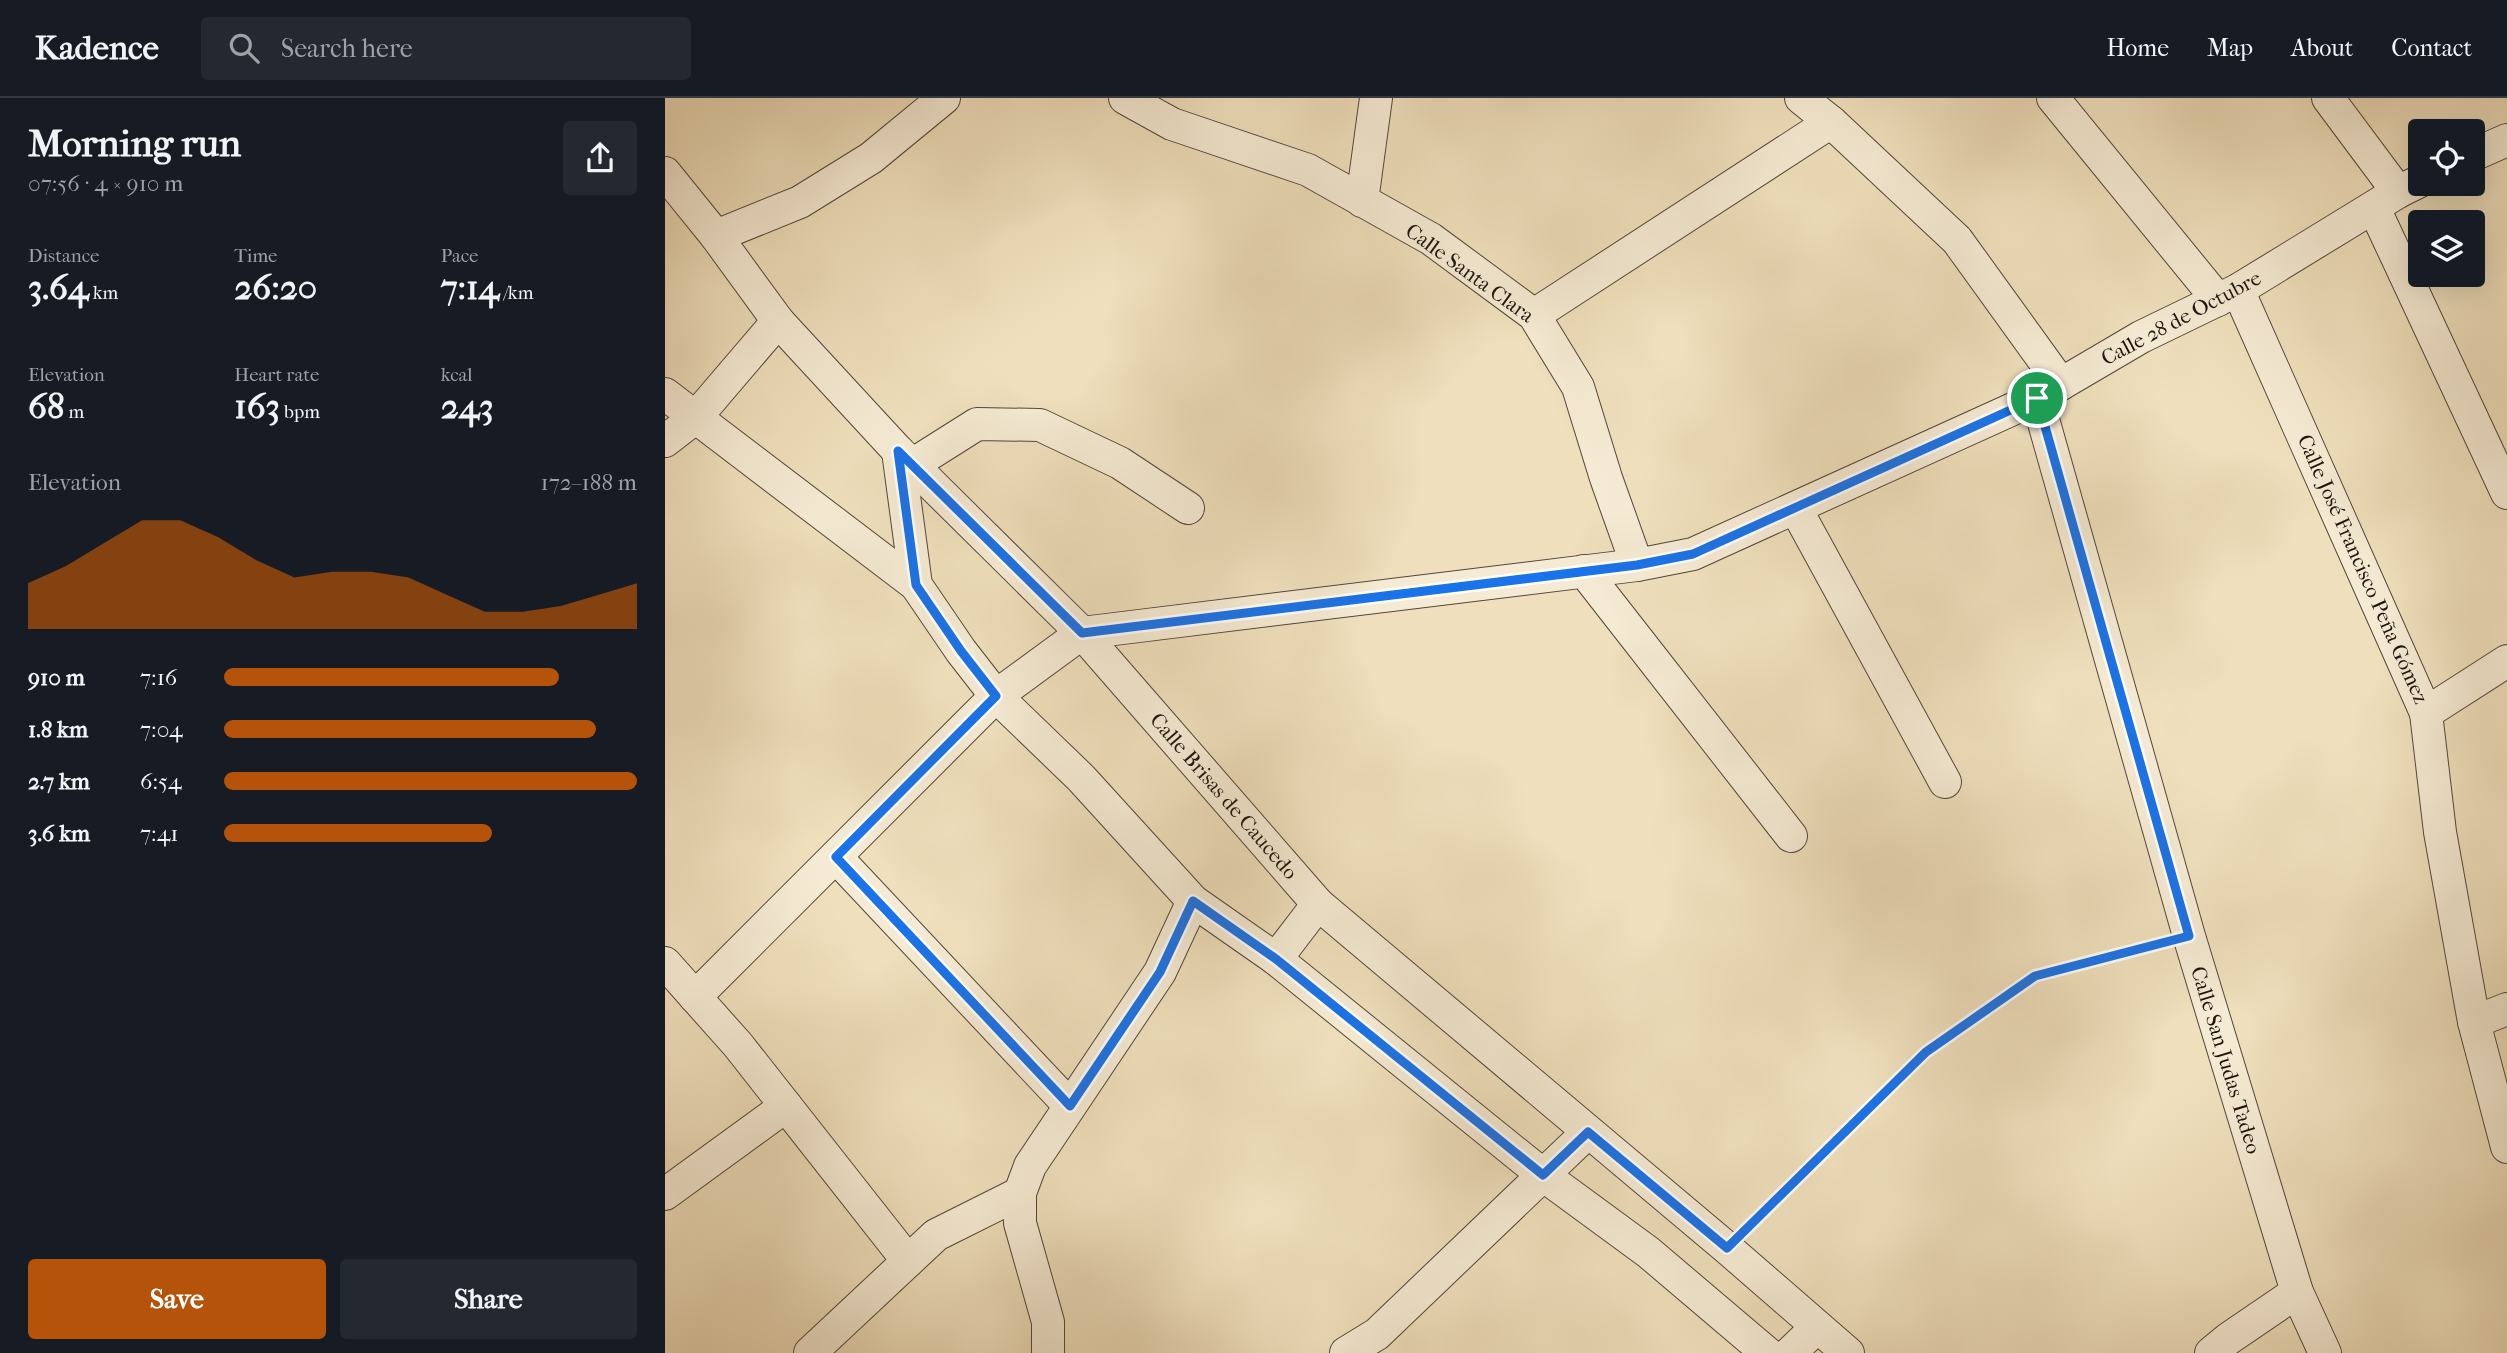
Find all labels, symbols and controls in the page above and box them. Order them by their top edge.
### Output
search box [201,17,691,80]
text: Kadence [35,29,159,68]
icon: search [225,29,263,67]
text: Search here [281,33,413,64]
text: Home [2107,34,2169,62]
text: Map [2207,34,2253,62]
text: About [2291,34,2353,62]
text: Contact [2391,34,2472,62]
map controls [2408,119,2485,287]
button: locate [2408,119,2485,196]
text: Morning run [28,121,241,166]
button: share [563,121,637,195]
text: 07:56 · 4 × 910 m [28,170,184,197]
button: layers [2408,210,2485,287]
street label: Calle Santa Clara [1401,218,1539,328]
text: Distance [28,245,99,267]
text: Time [234,245,278,267]
text: Pace [441,245,479,267]
street label: Calle 28 de Octubre [2097,266,2265,370]
text: 3.64 [28,267,89,308]
text: 26:20 [234,267,317,308]
text: 7:14 [441,267,499,308]
text: km [89,282,118,304]
text: /km [499,282,533,304]
text: Elevation [28,364,105,386]
text: Heart rate [234,364,319,386]
text: kcal [441,364,473,386]
pin [2007,368,2067,428]
icon: arrive [2018,379,2056,417]
text: 68 [28,386,65,427]
text: 163 [234,386,280,427]
text: 243 [441,386,494,427]
text: m [65,401,84,423]
text: bpm [280,401,320,423]
street label: Calle José Francisco Peña Gómez [2293,431,2433,707]
text: Elevation [28,469,121,496]
text: 172–188 m [541,469,637,496]
text: 910 m [28,664,85,691]
text: 7:16 [140,664,177,691]
street label: Calle Brisas de Caucedo [1145,708,1303,884]
text: 1.8 km [28,716,88,743]
text: 7:04 [140,716,183,743]
text: 2.7 km [28,768,90,795]
text: 6:54 [140,768,182,795]
text: 3.6 km [28,820,90,847]
text: 7:41 [140,820,178,847]
street label: Calle San Judas Tadeo [2186,963,2266,1157]
button: Save [28,1259,326,1339]
button: Share [340,1259,637,1339]

